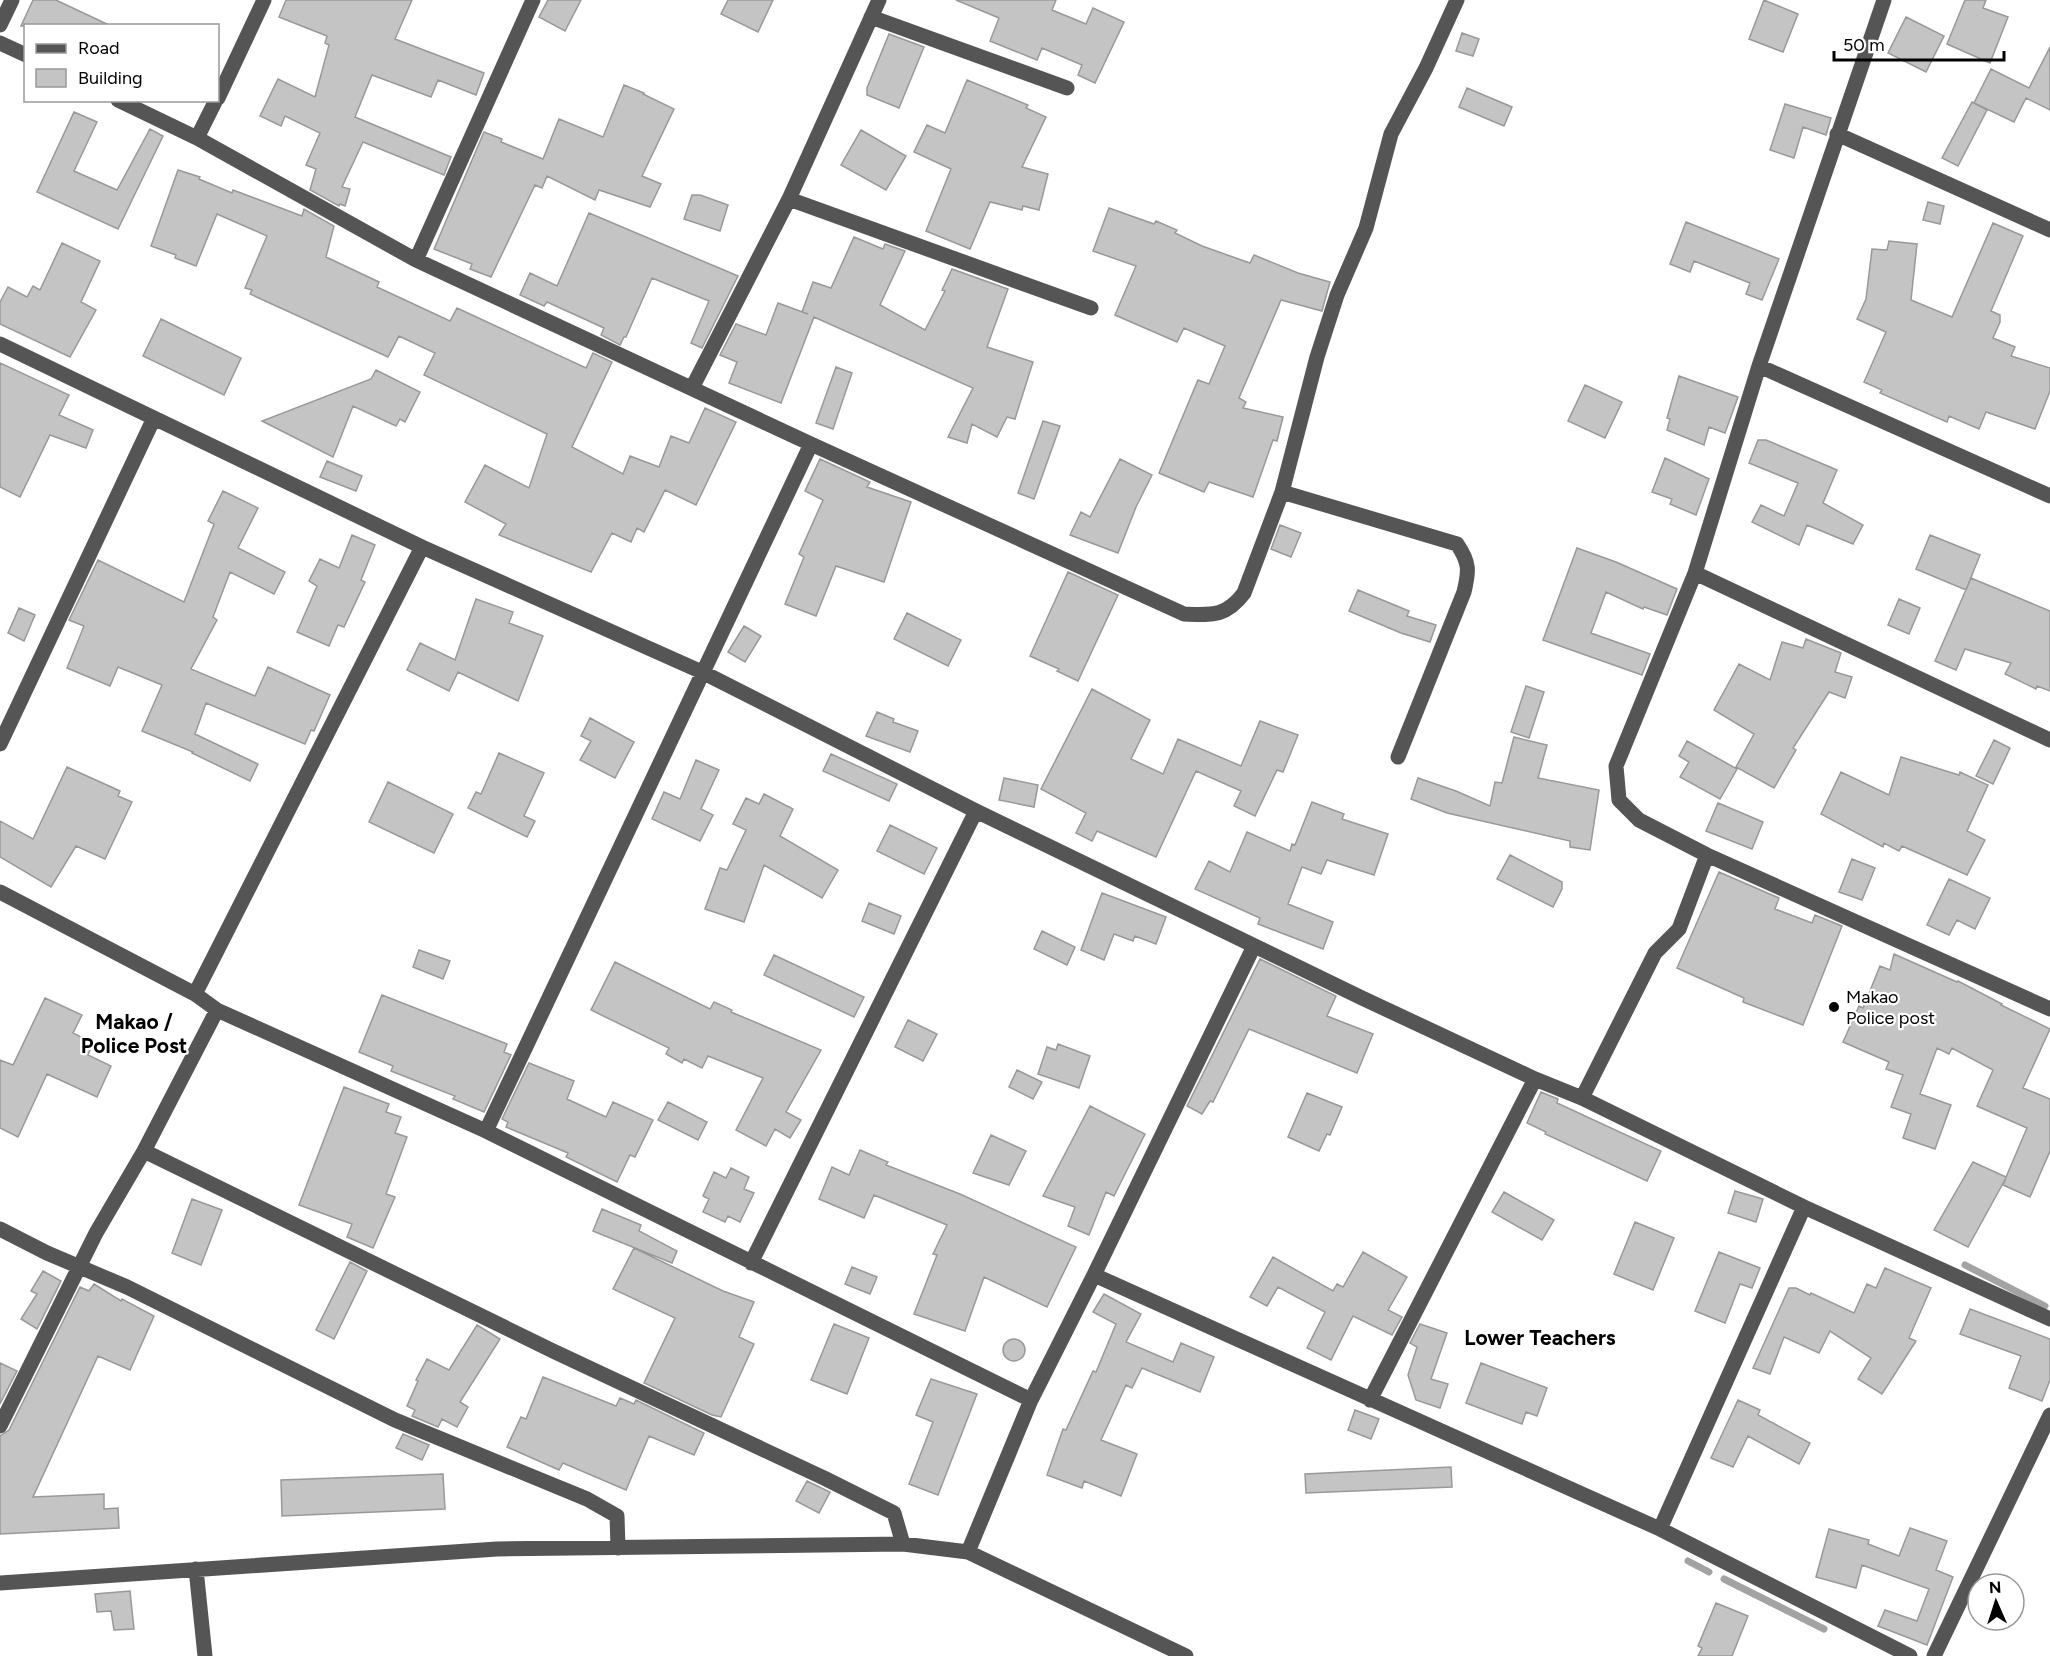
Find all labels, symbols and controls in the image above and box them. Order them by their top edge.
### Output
legend [24,24,219,102]
scale bar [1834,24,2004,62]
text: 50 m [1843,34,1885,56]
text: Road [78,37,119,59]
text: Building [78,67,143,89]
place label: Makao Police post [1846,986,1935,1029]
marker: Makao Police post [1827,1000,1841,1014]
district label: Makao / Police Post [81,1009,187,1058]
district label: Lower Teachers [1464,1325,1616,1350]
north arrow [1966,1572,2026,1632]
text: N [1989,1578,2002,1597]

